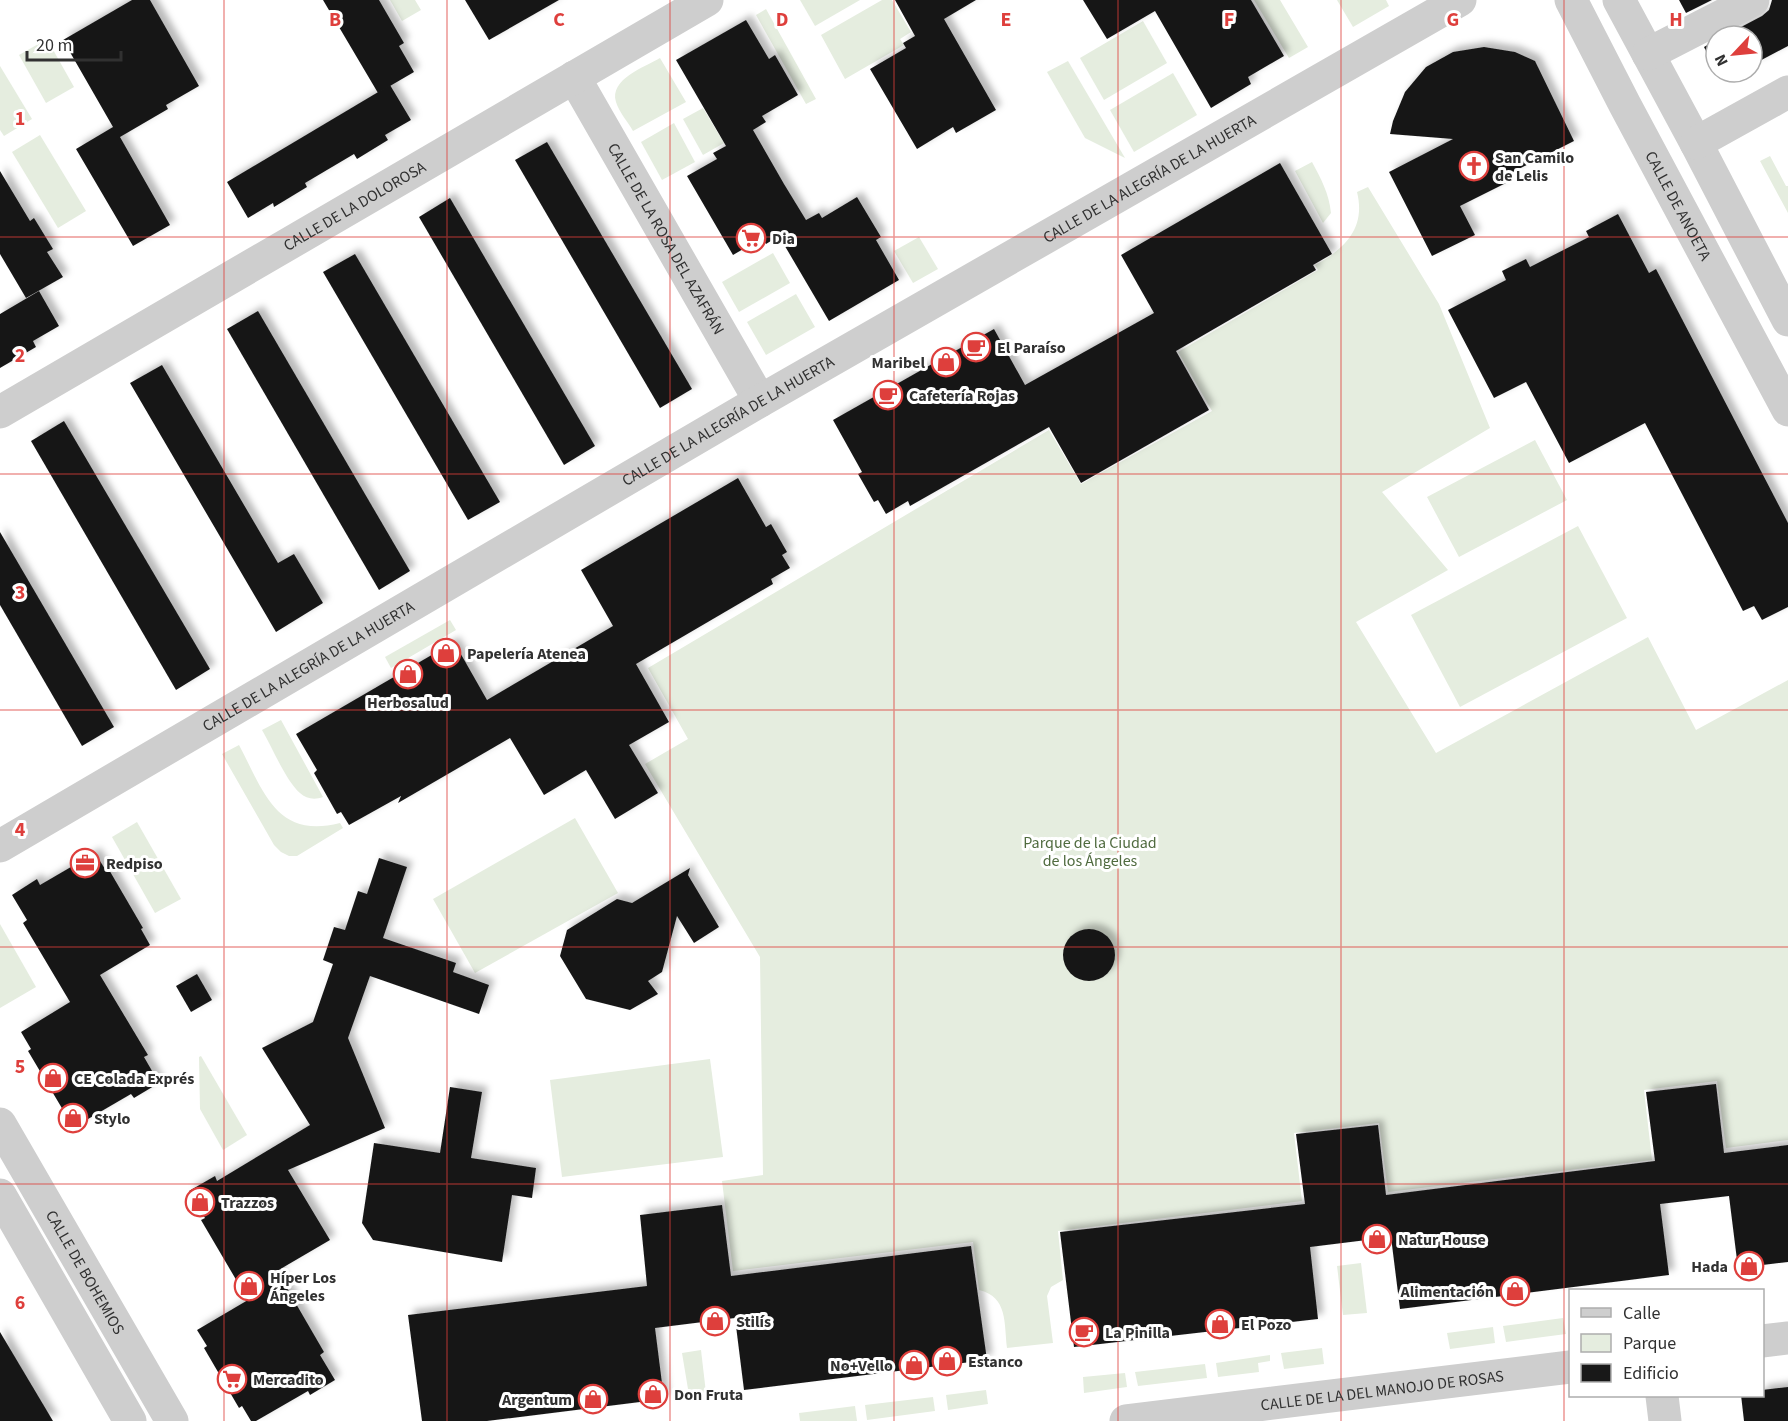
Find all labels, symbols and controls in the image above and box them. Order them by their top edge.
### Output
text: B [329,6,341,34]
text: C [553,6,565,34]
text: D [776,6,788,34]
text: E [1001,6,1011,34]
text: F [1224,6,1234,34]
text: G [1447,6,1459,34]
text: H [1669,6,1683,34]
scale bar [27,24,122,62]
north arrow [1704,24,1764,84]
text: 20 m [36,33,72,58]
text: N [1709,51,1734,70]
text: 1 [15,105,25,133]
street label: CALLE DE LA ALEGRÍA DE LA HUERTA [1039,109,1260,249]
street label: CALLE DE LA ROSA DEL AZAFRÁN [602,139,729,339]
place label: San Camilo de Lelis [1495,147,1574,187]
street label: CALLE DE ANOETA [1640,147,1716,265]
church icon: San Camilo de Lelis [1458,150,1490,182]
street label: CALLE DE LA DOLOROSA [279,156,430,257]
supermarket icon: Dia [735,222,767,254]
place label: Dia [772,228,795,250]
cafe icon: El Paraíso [960,331,992,363]
place label: El Paraíso [997,337,1066,359]
text: 2 [15,342,25,370]
shop icon: Maribel [930,346,962,378]
street label: CALLE DE LA ALEGRÍA DE LA HUERTA [618,351,839,492]
place label: Maribel [872,352,925,374]
cafe icon: Cafetería Rojas [872,379,904,411]
place label: Cafetería Rojas [909,385,1015,407]
text: 3 [15,579,25,607]
street label: CALLE DE LA ALEGRÍA DE LA HUERTA [198,596,419,737]
shop icon: Papelería Atenea [430,637,462,669]
place label: Papelería Atenea [467,643,586,665]
shop icon: Herbosalud [392,658,424,690]
place label: Herbosalud [367,692,449,714]
text: 4 [15,816,26,844]
park label: Parque de la Ciudad de los Ángeles [1023,832,1157,872]
office icon: Redpiso [69,847,101,879]
place label: Redpiso [106,853,163,875]
text: 5 [15,1053,25,1081]
shop icon: CE Colada Exprés [37,1062,69,1094]
place label: CE Colada Exprés [74,1068,194,1090]
shop icon: Stylo [57,1102,89,1134]
place label: Stylo [94,1108,130,1130]
shop icon: Trazzos [184,1186,216,1218]
place label: Trazzos [221,1192,274,1214]
street label: CALLE DE BOHEMIOS [40,1206,130,1339]
shop icon: Natur House [1361,1223,1393,1255]
place label: Natur House [1398,1229,1486,1251]
shop icon: Hada [1733,1250,1765,1282]
place label: Hada [1691,1256,1728,1278]
place label: Híper Los Ángeles [269,1267,336,1307]
shop icon: Híper Los Ángeles [233,1270,265,1302]
shop icon: Alimentación [1499,1275,1531,1307]
place label: Alimentación [1400,1281,1494,1303]
text: 6 [15,1289,25,1317]
legend [1569,1289,1764,1397]
text: Calle [1623,1301,1661,1326]
shop icon: Stilís [699,1305,731,1337]
shop icon: El Pozo [1204,1308,1236,1340]
place label: Stilís [736,1311,771,1333]
place label: El Pozo [1241,1314,1292,1336]
cafe icon: La Pinilla [1068,1316,1100,1348]
place label: La Pinilla [1105,1322,1170,1344]
text: Parque [1623,1331,1676,1356]
shop icon: Estanco [931,1345,963,1377]
shop icon: No+Vello [898,1349,930,1381]
place label: Estanco [968,1351,1023,1373]
place label: No+Vello [830,1355,893,1377]
text: Edificio [1623,1361,1679,1386]
supermarket icon: Mercadito [216,1363,248,1395]
street label: CALLE DE LA DEL MANOJO DE ROSAS [1259,1365,1505,1417]
place label: Mercadito [253,1369,324,1391]
shop icon: Don Fruta [637,1378,669,1410]
shop icon: Argentum [577,1383,609,1415]
place label: Don Fruta [674,1384,743,1406]
place label: Argentum [501,1389,572,1411]

